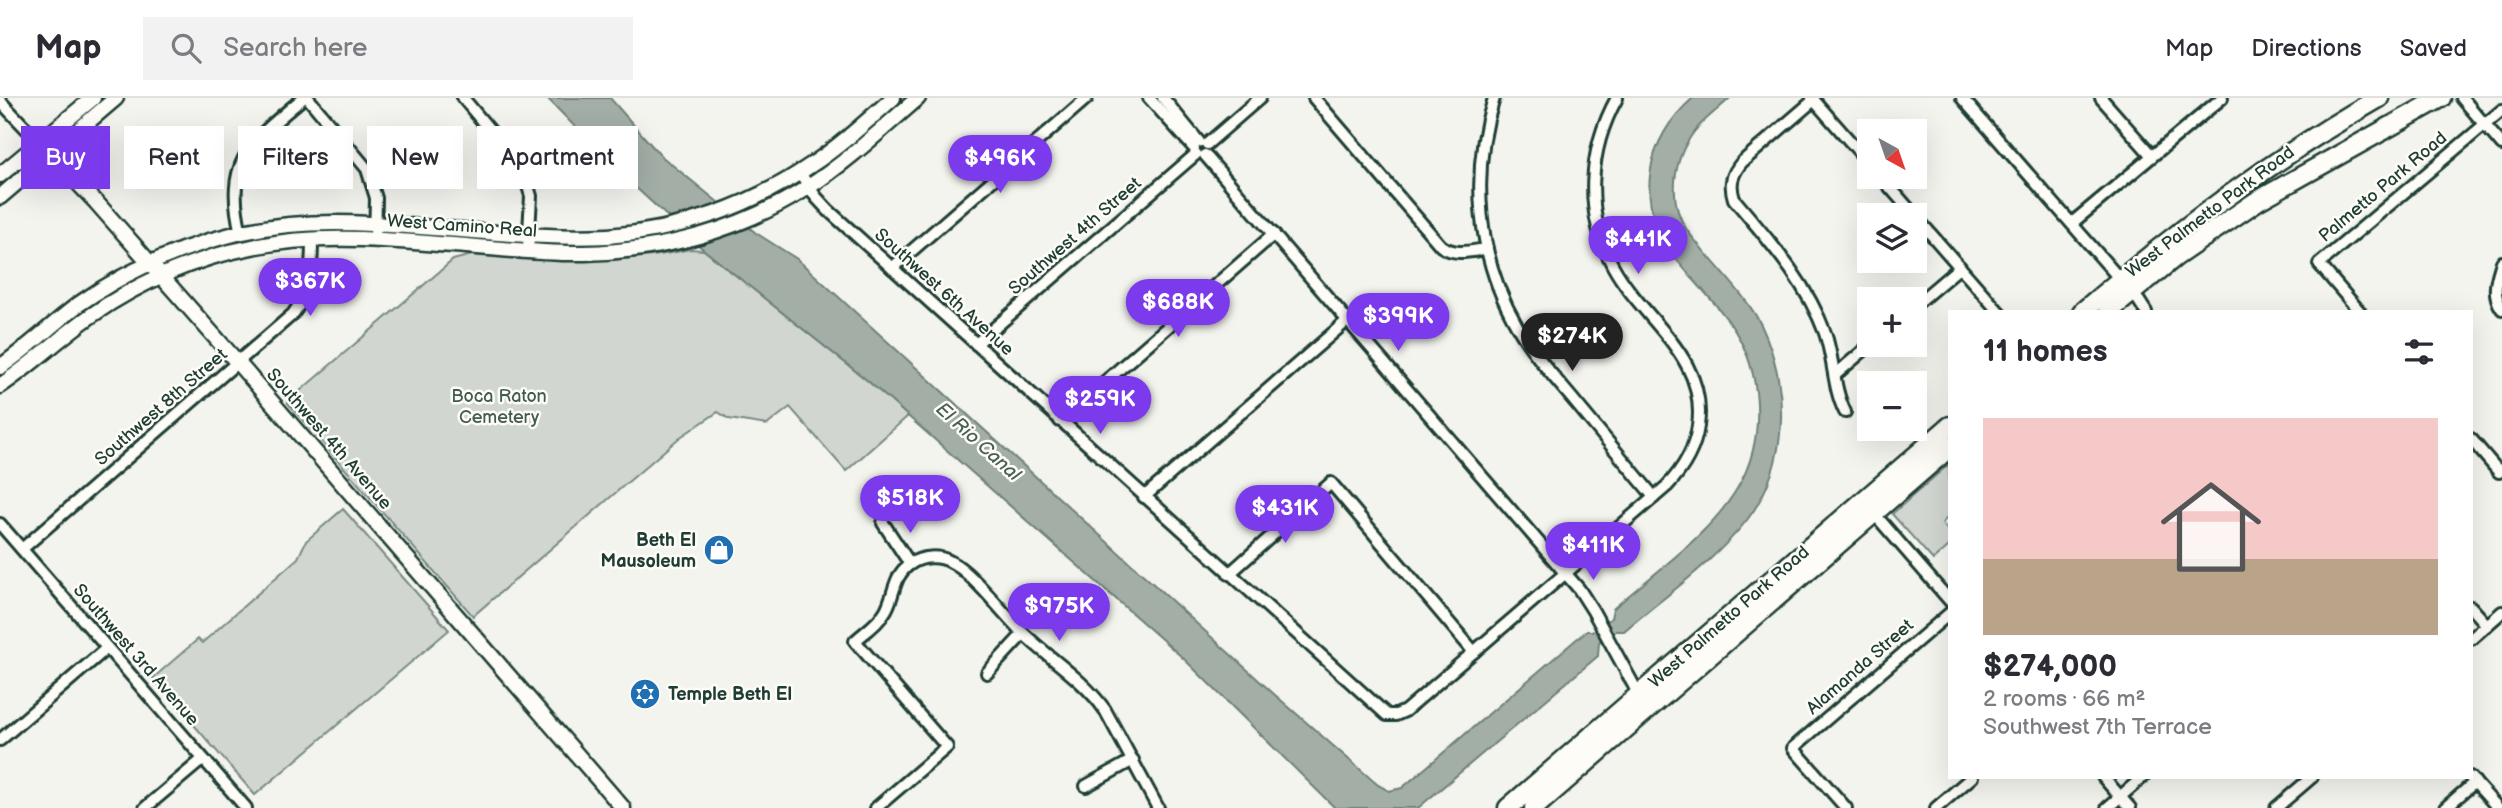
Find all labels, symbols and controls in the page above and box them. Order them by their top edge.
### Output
search box [143,17,633,80]
text: Map [35,28,101,68]
icon: search [167,29,205,67]
text: Search here [223,33,367,64]
text: Map [2165,34,2213,63]
text: Directions [2251,34,2362,63]
text: Saved [2400,34,2467,63]
north arrow [1857,119,1927,189]
map controls [1857,119,1927,441]
chip: Buy [21,126,110,189]
chip: Rent [124,126,224,189]
chip: Filters [238,126,353,189]
chip: New [367,126,463,189]
chip: Apartment [477,126,638,189]
street label: Palmetto Park Road [2315,127,2451,247]
pin: $496K [951,136,1049,195]
street label: West Palmetto Park Road [2121,142,2299,282]
text: $496K [964,144,1036,172]
street label: Southwest 4th Street [1004,172,1146,299]
button: layers [1857,203,1927,273]
street label: West Camino Real [386,210,538,242]
pin: $441K [1589,216,1687,276]
street label: Southwest 6th Avenue [870,224,1018,360]
text: $441K [1604,225,1672,253]
pin: $367K [261,258,359,318]
text: $367K [275,267,345,295]
pin: $688K [1129,280,1227,339]
button: + [1857,287,1927,357]
text: $688K [1142,288,1214,316]
pin: $399K [1349,294,1447,353]
text: $399K [1362,302,1434,330]
pin: $274K [1523,314,1621,373]
text: $274K [1537,322,1607,350]
icon: filters [2400,333,2438,371]
text: 11 homes [1983,334,2107,370]
street label: Southwest 8th Street [91,344,232,470]
street label: Southwest 4th Avenue [262,364,396,514]
button: − [1857,371,1927,441]
pin: $259K [1051,376,1149,436]
text: $259K [1064,385,1136,413]
park label: Boca Raton Cemetery [451,386,547,428]
water label: El Rio Canal [931,398,1026,486]
icon: home [2148,464,2274,590]
pin: $518K [861,476,959,535]
text: $518K [876,484,944,512]
pin: $431K [1236,486,1334,545]
text: $431K [1251,494,1319,522]
pin: $411K [1544,522,1642,582]
place label: Beth El Mausoleum [601,530,696,572]
text: $411K [1561,531,1625,559]
shop icon: Beth El Mausoleum [702,533,736,567]
street label: West Palmetto Park Road [1644,542,1814,692]
street label: Southwest 3rd Avenue [69,580,204,730]
pin: $975K [1010,584,1108,643]
text: $975K [1024,592,1094,620]
street label: Alamanda Street [1802,615,1918,719]
text: $274,000 [1983,649,2117,685]
synagogue icon: Temple Beth El [628,677,662,711]
place label: Temple Beth El [668,684,792,705]
text: 2 rooms · 66 m² [1983,685,2145,713]
text: Southwest 7th Terrace [1983,713,2212,741]

